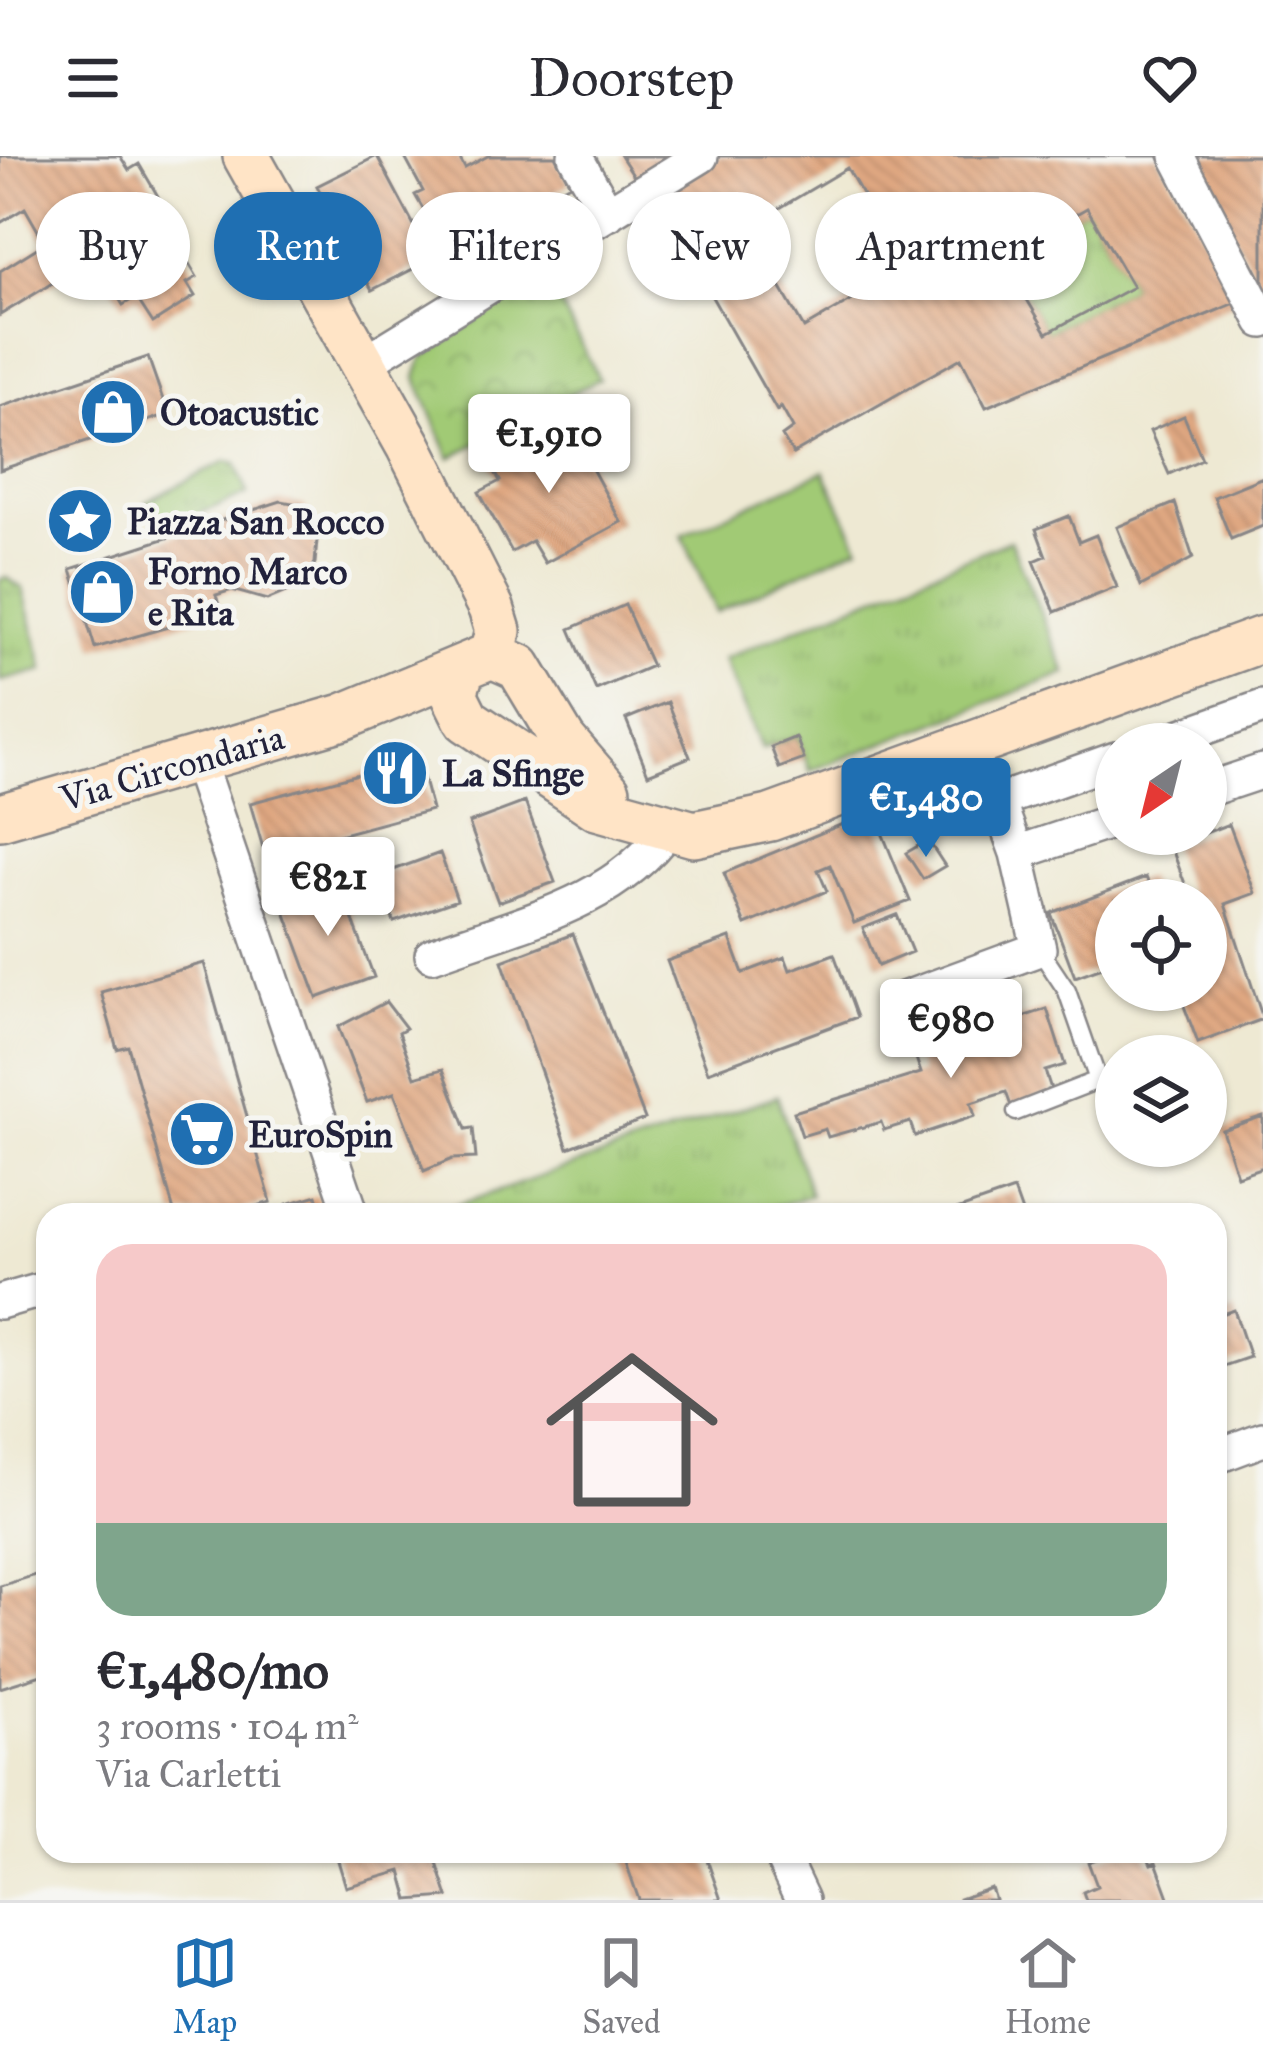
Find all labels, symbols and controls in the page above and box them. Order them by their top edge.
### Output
icon: menu [60,45,126,111]
text: Doorstep [528,45,735,111]
icon: heart [1137,45,1203,111]
chip: Buy [36,192,190,300]
chip: Rent [214,192,382,300]
chip: Filters [406,192,603,300]
chip: New [627,192,791,300]
chip: Apartment [815,192,1087,300]
shop icon: Otoacustic [78,377,148,447]
place label: Otoacustic [160,391,319,435]
pin: €1,910 [451,394,647,496]
text: €1,910 [495,409,603,457]
place icon: Piazza San Rocco [45,486,115,556]
place label: Piazza San Rocco [127,500,384,544]
place label: Forno Marco e Rita [148,550,347,635]
shop icon: Forno Marco e Rita [67,557,137,627]
street label: Via Circondaria [54,715,290,821]
north arrow [1095,723,1227,855]
map controls [1095,723,1227,1167]
restaurant icon: La Sfinge [360,738,430,808]
place label: La Sfinge [442,752,584,796]
pin: €1,480 [828,758,1024,860]
text: €1,480 [868,773,984,821]
pin: €821 [257,837,399,939]
text: €821 [288,852,368,900]
button: locate [1095,879,1227,1011]
pin: €980 [880,979,1022,1081]
text: €980 [907,994,995,1042]
button: layers [1095,1035,1227,1167]
supermarket icon: EuroSpin [167,1099,237,1169]
place label: EuroSpin [248,1113,393,1157]
icon: home [524,1322,740,1538]
text: €1,480/mo [96,1640,329,1702]
text: 3 rooms · 104 m² [96,1702,359,1750]
text: Via Carletti [96,1750,281,1798]
tab: Map [172,1930,238,2042]
tab: Saved [582,1930,661,2042]
tab: Home [1005,1930,1091,2042]

